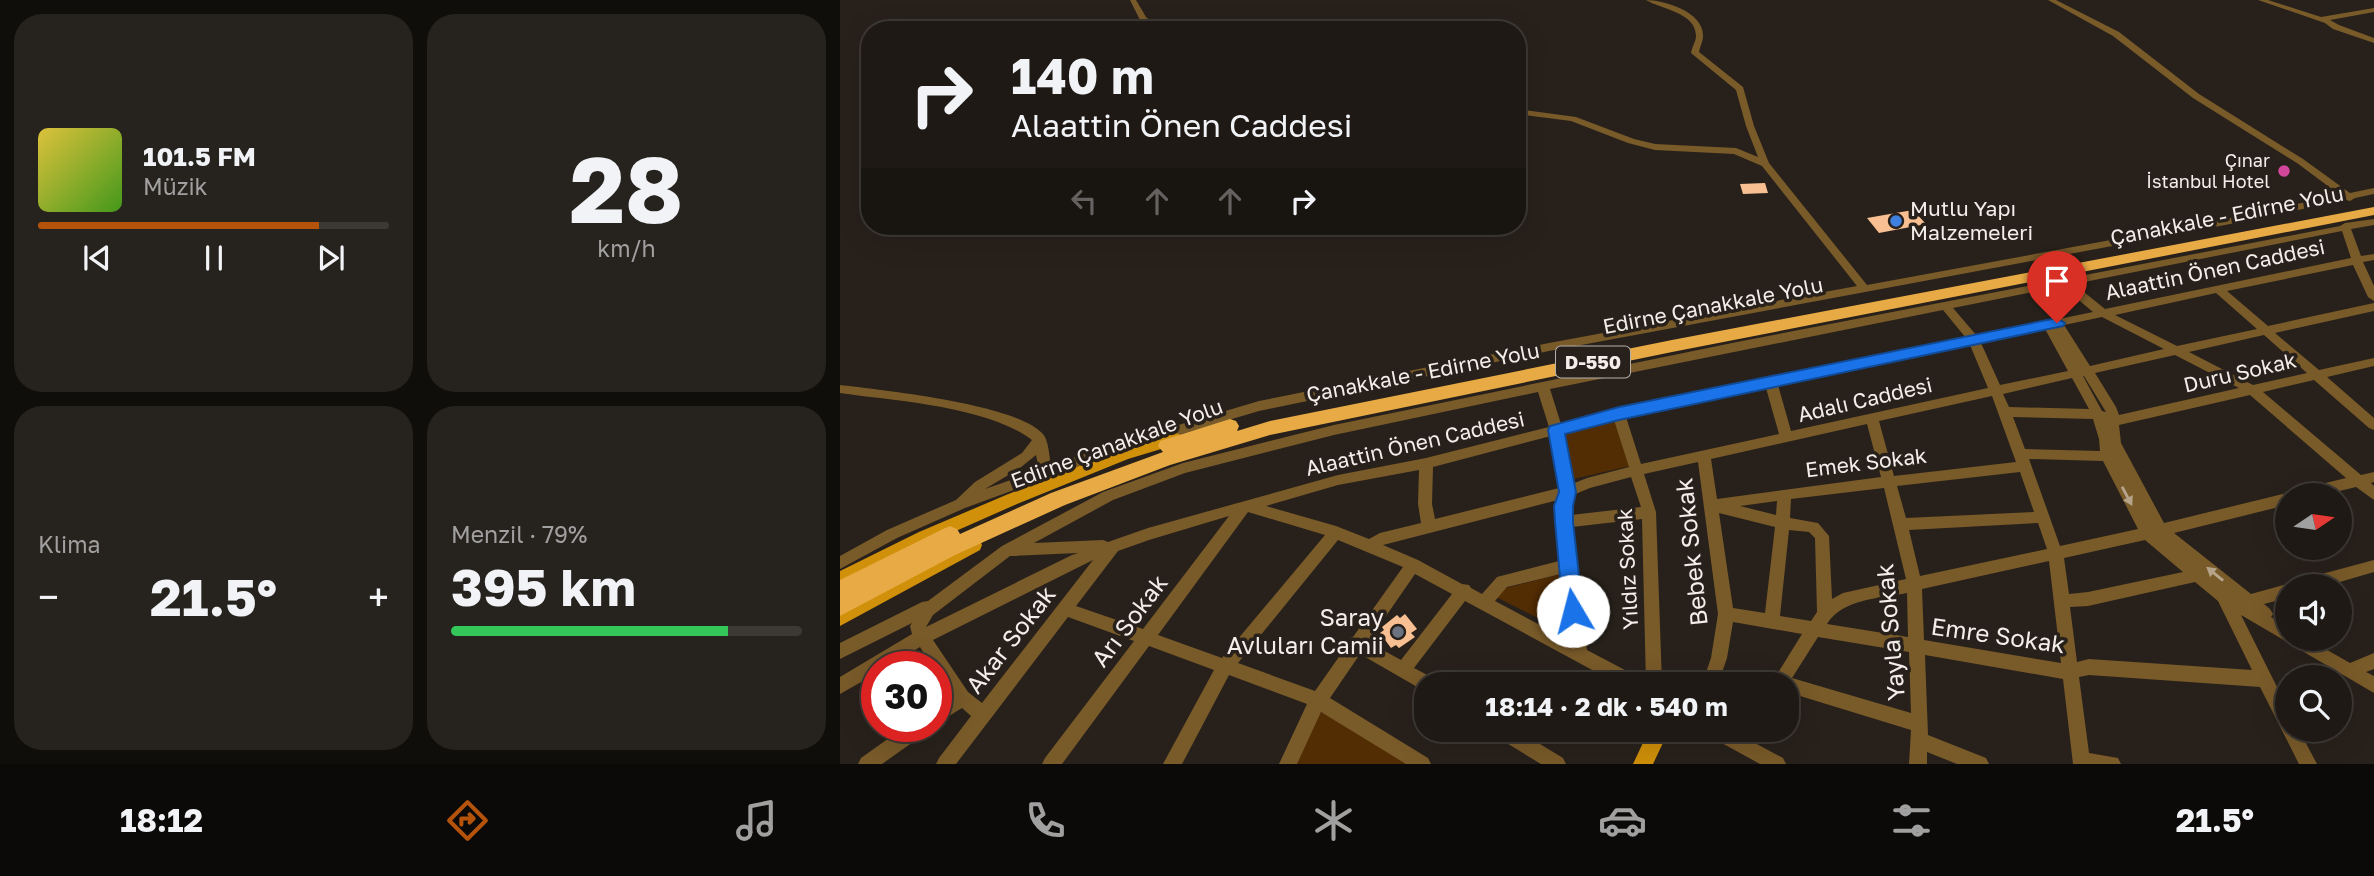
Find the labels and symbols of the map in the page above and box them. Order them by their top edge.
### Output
place label: Çınar İstanbul Hotel [2146,149,2270,192]
marker: Çınar İstanbul Hotel [2276,163,2292,179]
street label: Çanakkale - Edirne Yolu [2108,180,2346,250]
place label: Mutlu Yapı Malzemeleri [1910,195,2033,245]
marker: Mutlu Yapı Malzemeleri [1888,213,1904,229]
street label: Alaattin Önen Caddesi [2103,233,2327,305]
pin [2027,251,2087,323]
street label: Edirne Çanakkale Yolu [1601,271,1825,339]
street label: Çanakkale - Edirne Yolu [1304,337,1542,407]
road number: D-550 [1556,346,1630,378]
street label: Duru Sokak [2181,346,2299,398]
street label: Adalı Caddesi [1795,371,1935,427]
street label: Edirne Çanakkale Yolu [1007,393,1226,494]
street label: Alaattin Önen Caddesi [1303,405,1527,481]
street label: Emek Sokak [1804,442,1928,482]
street label: Bebek Sokak [1668,477,1713,627]
north arrow [2275,483,2352,560]
one-way arrow [2122,486,2133,506]
street label: Yıldız Sokak [1611,508,1643,630]
street label: Yayla Sokak [1869,562,1910,702]
one-way arrow [2207,567,2224,582]
street label: Arı Sokak [1085,568,1173,672]
position arrow [1536,574,1610,648]
street label: Akar Sokak [959,580,1061,699]
place label: Saray Avluları Camii [1227,602,1384,659]
street label: Emre Sokak [1929,611,2067,658]
marker: Saray Avluları Camii [1390,624,1406,640]
speed limit sign: 30 [861,651,952,742]

